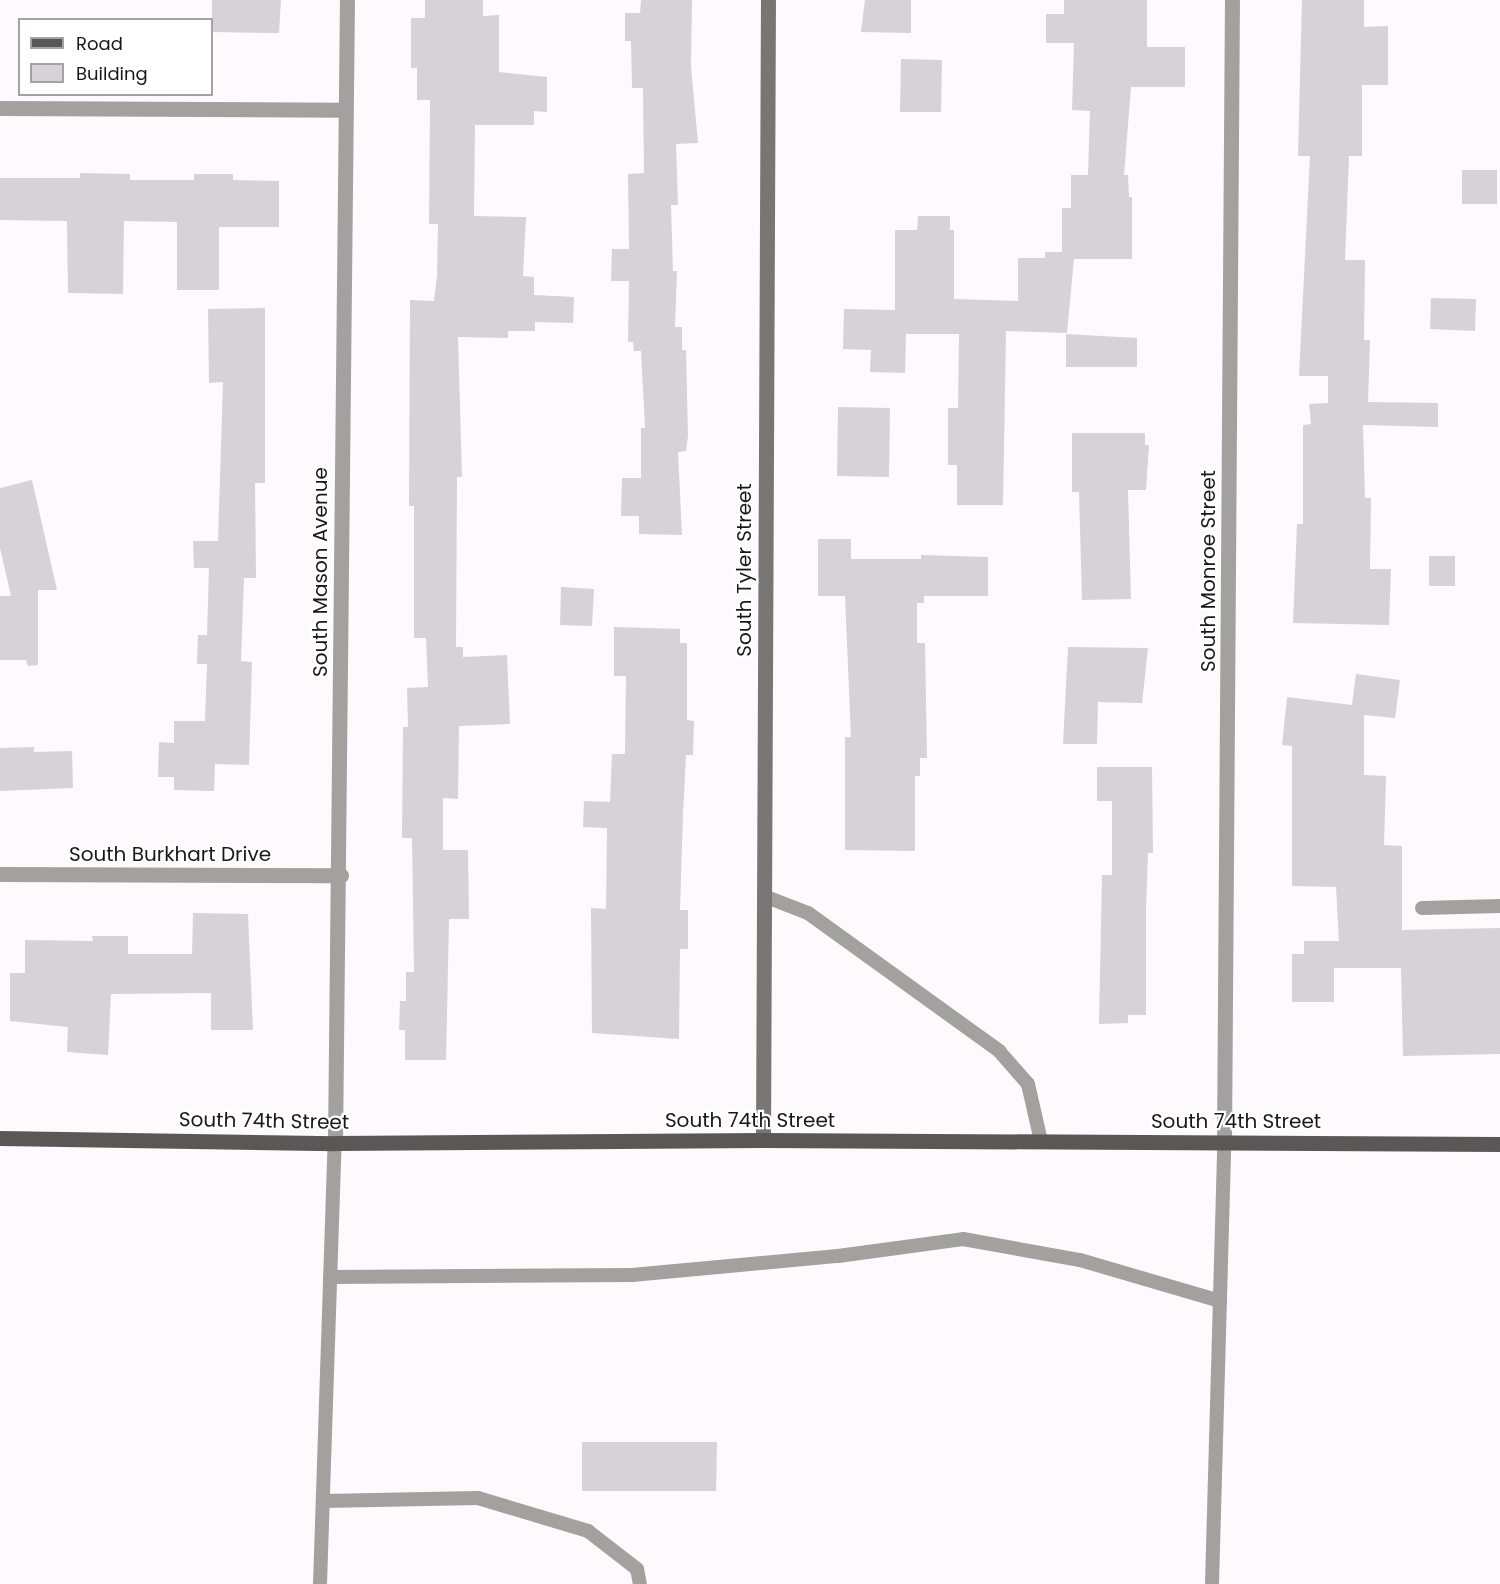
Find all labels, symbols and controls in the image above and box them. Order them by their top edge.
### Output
legend [18,18,213,96]
text: Road [76,31,123,56]
text: Building [76,61,148,86]
street label: South Mason Avenue [308,467,332,677]
street label: South Monroe Street [1196,470,1220,672]
street label: South Tyler Street [732,483,756,657]
street label: South Burkhart Drive [69,842,271,866]
street label: South 74th Street [179,1108,349,1134]
street label: South 74th Street [665,1108,835,1132]
street label: South 74th Street [1151,1109,1321,1133]

